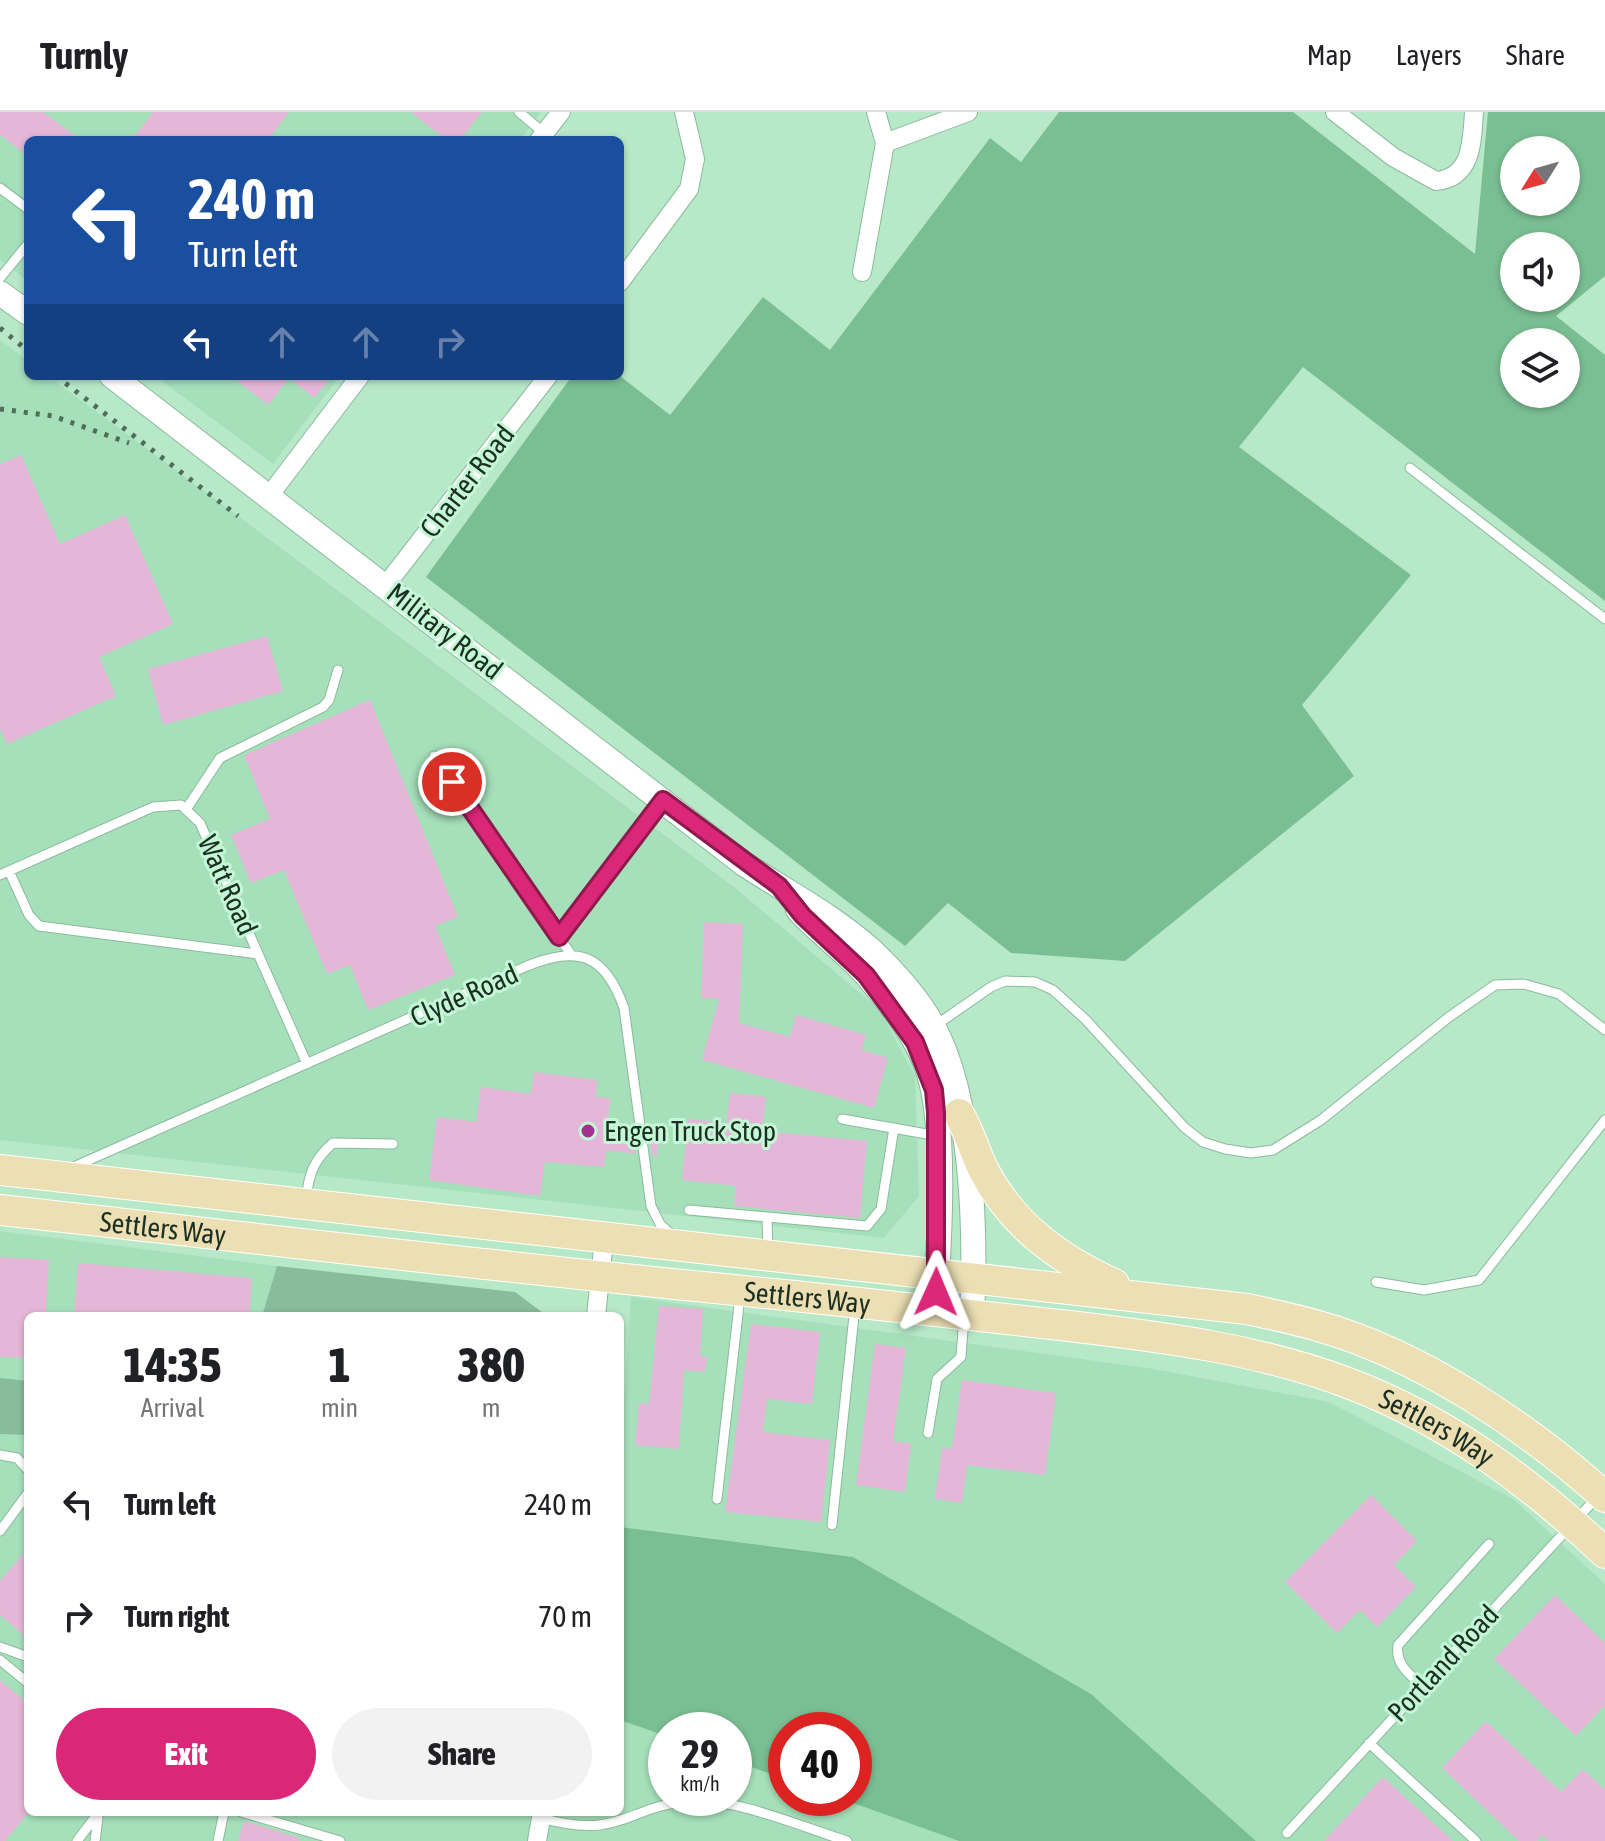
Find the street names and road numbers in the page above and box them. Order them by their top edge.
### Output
street label: Charter Road [413,419,521,543]
street label: Military Road [381,576,509,686]
street label: Watt Road [192,830,264,940]
street label: Clyde Road [405,957,523,1033]
street label: Settlers Way [98,1205,228,1251]
street label: Settlers Way [743,1275,872,1320]
street label: Settlers Way [1375,1382,1500,1472]
street label: Portland Road [1381,1598,1505,1728]

